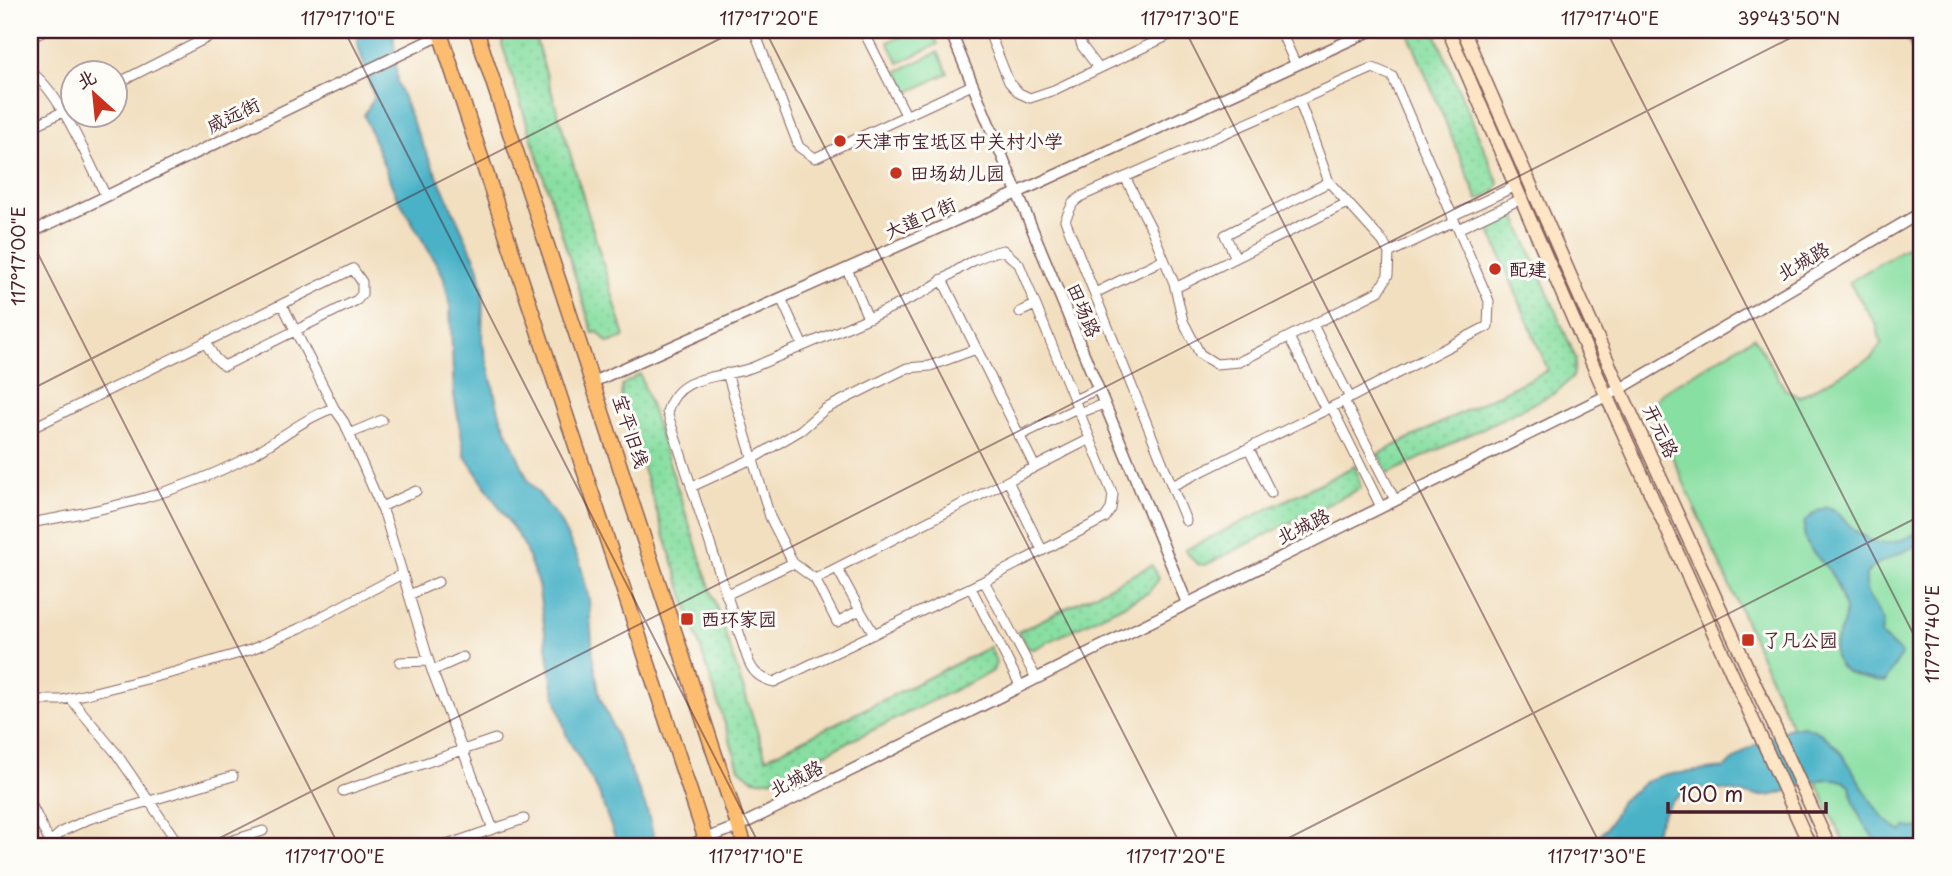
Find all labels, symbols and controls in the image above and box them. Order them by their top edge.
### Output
text: 117°17'10"E [300,4,396,31]
text: 117°17'20"E [719,4,819,31]
text: 117°17'30"E [1141,4,1239,31]
text: 117°17'40"E [1561,4,1659,31]
text: 39°43'50"N [1738,4,1840,31]
north arrow [60,60,130,130]
text: 北 [71,61,101,95]
street label: 威远街 [201,89,264,139]
place label: 天津市宝坻区中关村小学 [854,126,1063,154]
marker: 天津市宝坻区中关村小学 [832,133,848,149]
place label: 田场幼儿园 [910,158,1005,186]
marker: 田场幼儿园 [888,165,904,181]
street label: 大道口街 [879,189,960,245]
text: 117°17'00"E [4,206,31,306]
street label: 北城路 [1771,234,1834,287]
place label: 配建 [1509,254,1547,282]
marker: 配建 [1487,261,1503,277]
street label: 田场路 [1061,278,1109,341]
street label: 宝平旧线 [607,390,657,471]
street label: 开元路 [1637,399,1687,462]
street label: 北城路 [1271,500,1334,550]
text: 117°17'40"E [1918,585,1945,683]
place label: 西环家园 [701,604,777,632]
marker: 西环家园 [679,611,695,627]
place label: 了凡公园 [1762,625,1838,653]
marker: 了凡公园 [1740,632,1756,648]
street label: 北城路 [764,752,827,803]
scale bar [1668,771,1826,815]
text: 100 m [1679,777,1743,809]
text: 117°17'00"E [285,842,385,869]
text: 117°17'10"E [708,842,804,869]
text: 117°17'20"E [1126,842,1226,869]
text: 117°17'30"E [1548,842,1646,869]

